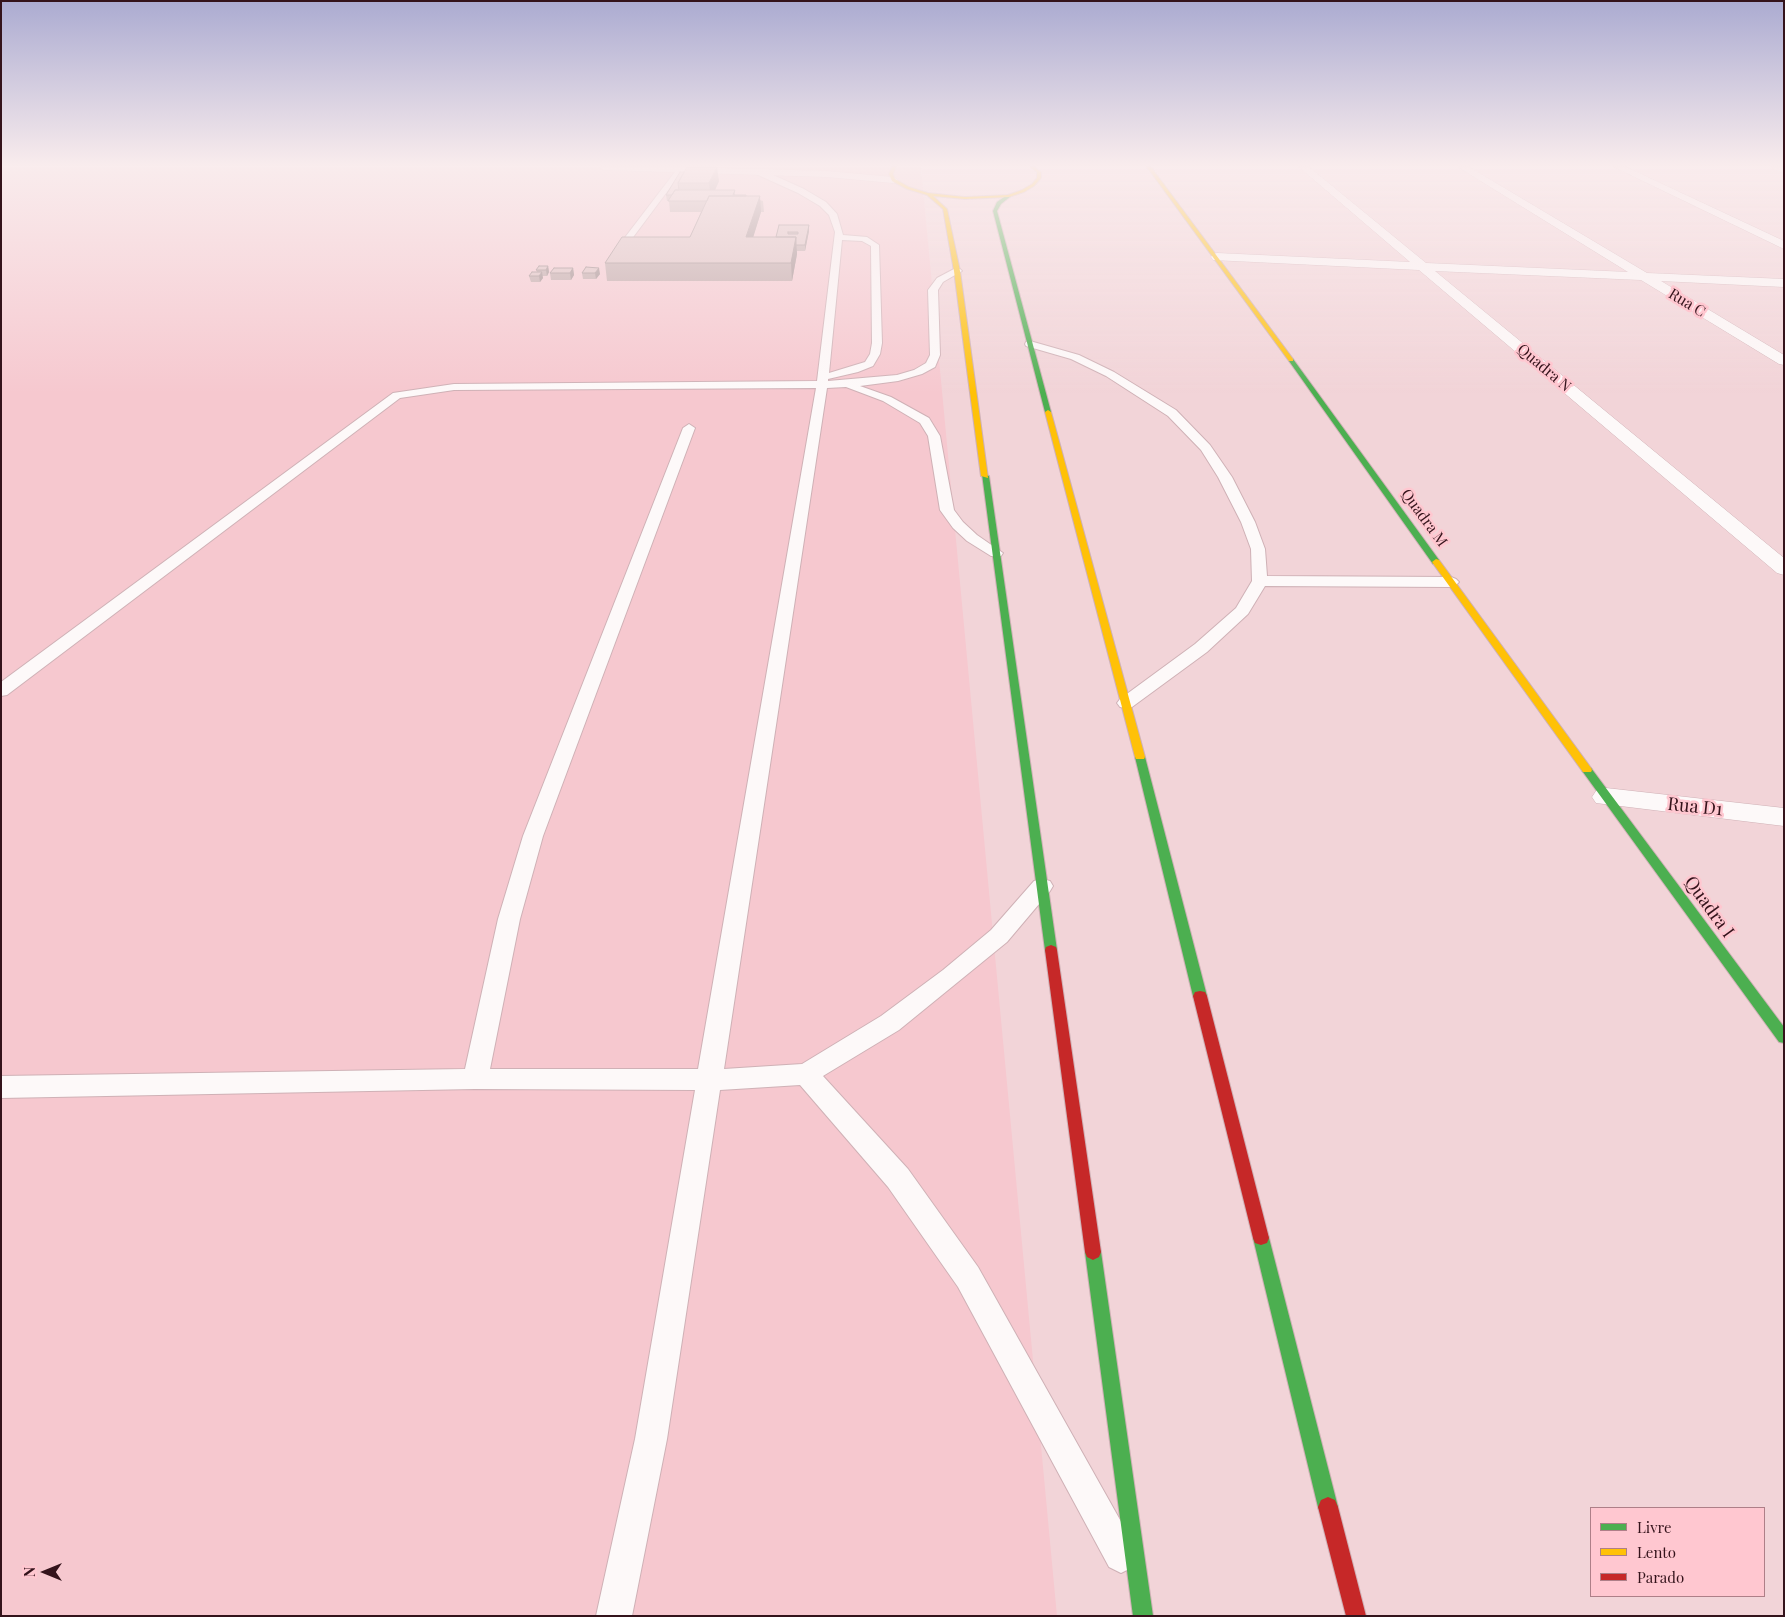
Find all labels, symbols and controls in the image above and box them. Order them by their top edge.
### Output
street label: Rua C [1665,285,1709,321]
street label: Quadra N [1514,340,1574,396]
street label: Quadra M [1397,486,1451,550]
street label: Rua D1 [1666,793,1724,821]
street label: Quadra I [1679,872,1739,942]
legend [1590,1507,1765,1597]
text: Livre [1637,1517,1672,1537]
text: Lento [1637,1542,1676,1562]
north arrow [20,1547,70,1597]
text: N [20,1567,39,1577]
text: Parado [1637,1567,1684,1587]

